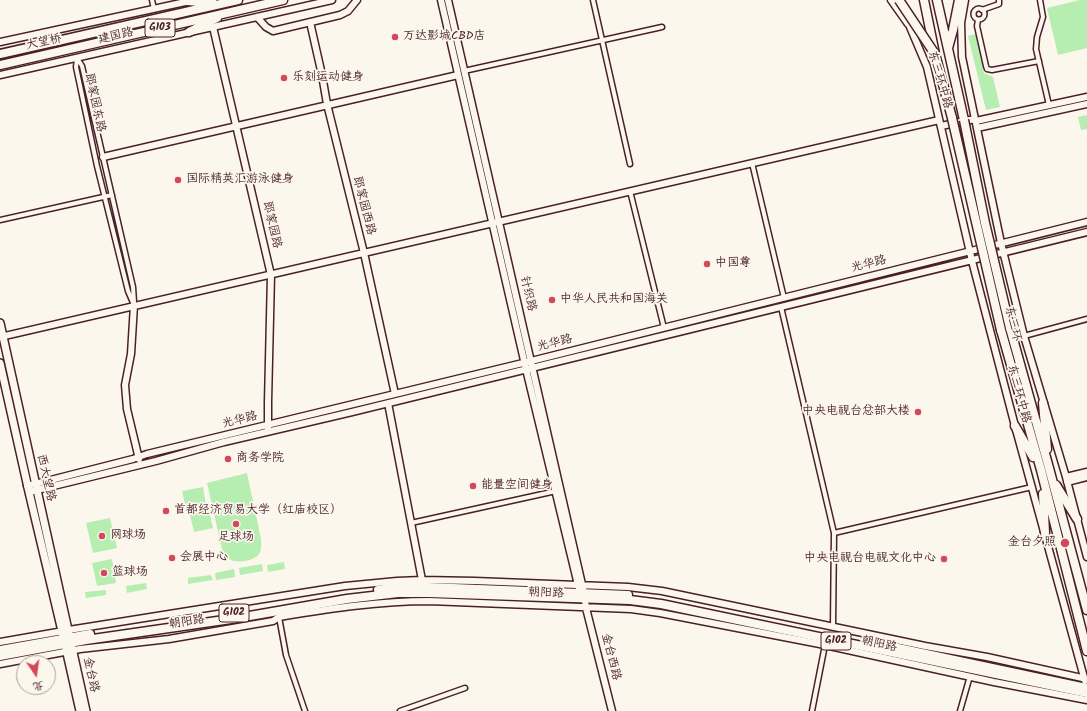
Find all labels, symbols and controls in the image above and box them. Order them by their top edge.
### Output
road number: G103 [145,19,175,37]
street label: 建国路 [97,26,135,48]
place label: 万达影城CBD店 [403,30,486,44]
street label: 大望桥 [25,32,63,54]
marker: 万达影城CBD店 [390,32,400,42]
street label: 东三环中路 [924,49,954,111]
place label: 乐刻运动健身 [292,71,364,85]
street label: 郎家园东路 [81,72,107,134]
marker: 乐刻运动健身 [279,73,289,83]
place label: 国际精英汇游泳健身 [186,173,294,187]
marker: 国际精英汇游泳健身 [173,175,183,185]
street label: 郎家园西路 [349,175,377,237]
street label: 郎家园路 [259,200,283,250]
street label: 光华路 [850,254,888,276]
place label: 中国尊 [715,257,751,271]
marker: 中国尊 [702,259,712,269]
street label: 针织路 [516,275,538,313]
place label: 中华人民共和国海关 [560,293,668,307]
marker: 中华人民共和国海关 [547,295,557,305]
street label: 东三环 [1001,305,1023,343]
street label: 光华路 [536,333,574,355]
street label: 东三环中路 [1003,363,1033,425]
place label: 中央电视台总部大楼 [802,405,910,419]
marker: 中央电视台总部大楼 [913,407,923,417]
street label: 光华路 [221,410,259,432]
place label: 商务学院 [236,452,284,466]
street label: 西大望路 [33,453,57,503]
marker: 商务学院 [223,454,233,464]
place label: 能量空间健身 [481,479,553,493]
marker: 能量空间健身 [468,481,478,491]
place label: 首都经济贸易大学（红庙校区） [174,504,342,518]
marker: 首都经济贸易大学（红庙校区） [161,506,171,516]
marker: 足球场 [231,519,241,529]
place label: 网球场 [110,529,146,543]
marker: 网球场 [97,531,107,541]
place label: 足球场 [218,531,254,545]
place label: 金台夕照 [1008,536,1056,550]
marker: 金台夕照 [1059,537,1071,549]
place label: 会展中心 [180,551,228,565]
place label: 中央电视台电视文化中心 [804,552,936,566]
marker: 会展中心 [167,553,177,563]
marker: 中央电视台电视文化中心 [939,554,949,564]
place label: 篮球场 [112,566,148,580]
marker: 篮球场 [99,568,109,578]
street label: 朝阳路 [528,586,564,602]
road number: G102 [219,604,249,622]
street label: 朝阳路 [168,613,206,633]
street label: 金台西路 [597,632,623,682]
road number: G102 [821,632,851,650]
street label: 朝阳路 [860,634,898,656]
north arrow [16,655,56,695]
street label: 金台路 [79,656,101,694]
text: 北 [31,676,46,696]

